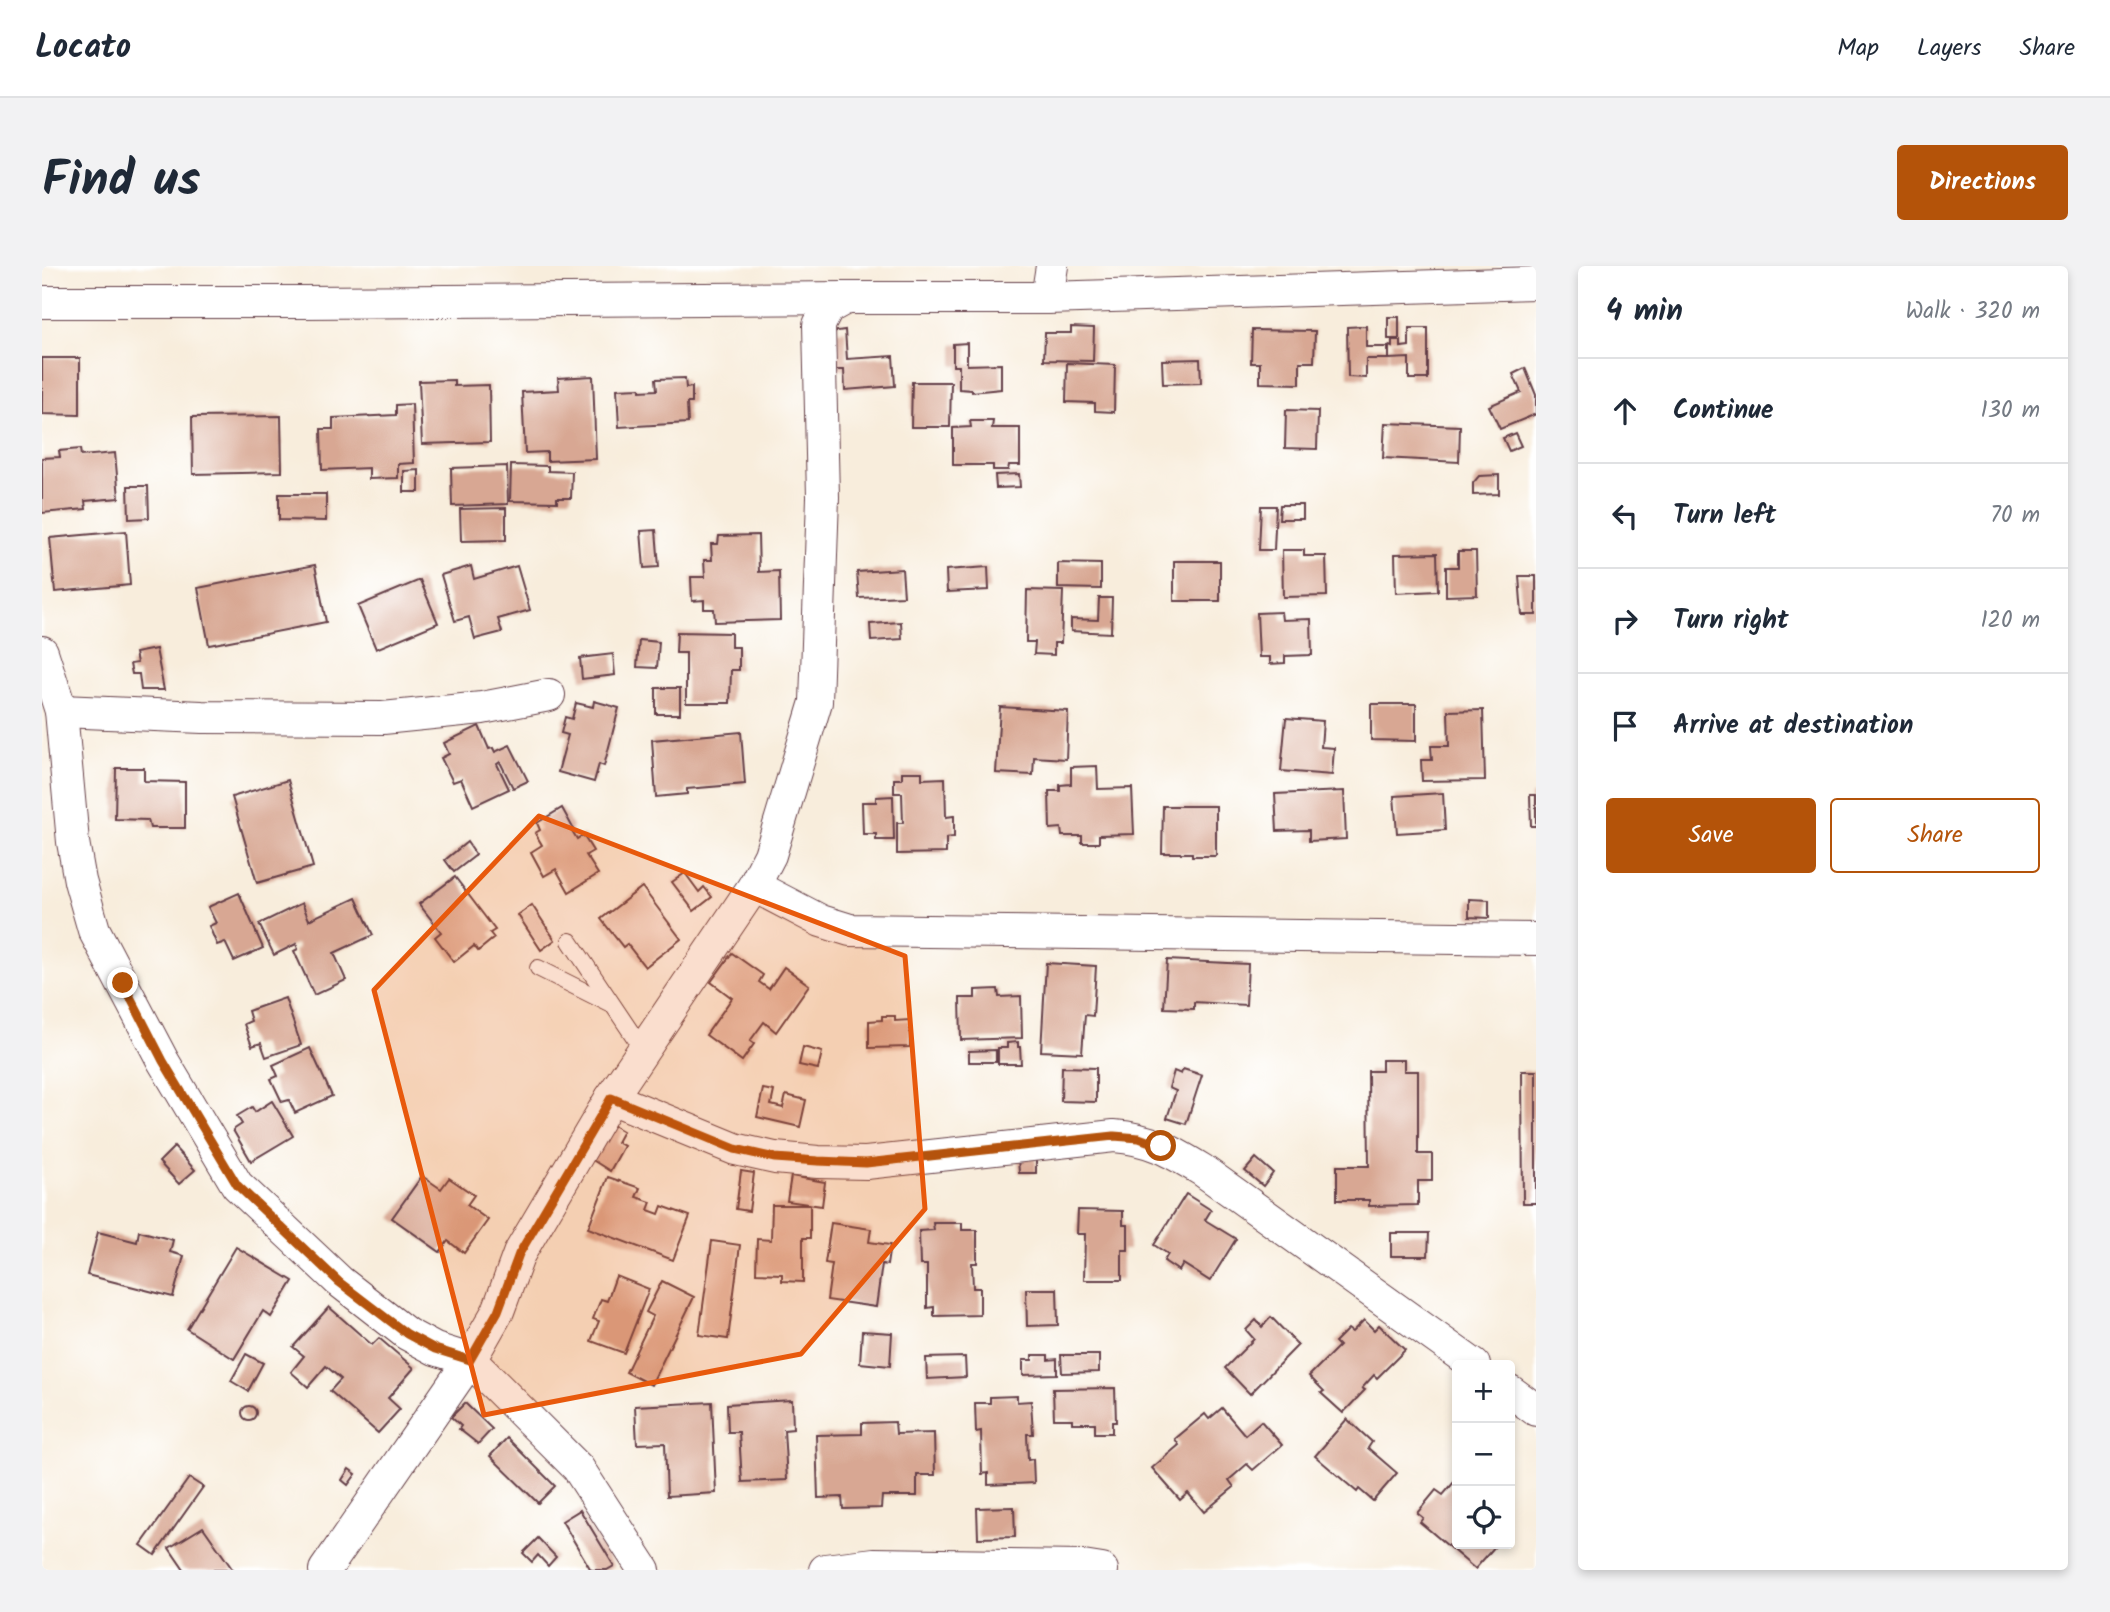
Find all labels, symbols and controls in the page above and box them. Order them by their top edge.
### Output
text: Locato [35,22,131,75]
text: Map [1837,29,1879,68]
text: Layers [1917,29,1981,68]
text: Share [2019,29,2075,68]
text: Find us [42,143,200,221]
button: Directions [1897,145,2068,220]
text: 4 min [1606,288,1683,336]
text: Walk · 320 m [1905,294,2040,330]
text: Continue [1673,390,1774,432]
icon: ahead [1606,392,1644,430]
text: 130 m [1981,393,2040,429]
text: Turn left [1673,495,1776,537]
icon: left [1606,497,1644,535]
text: 70 m [1990,498,2040,534]
text: Turn right [1673,600,1789,642]
icon: right [1606,602,1644,640]
text: 120 m [1980,603,2040,639]
text: Arrive at destination [1673,705,1913,747]
icon: arrive [1606,707,1644,745]
button: Save [1606,798,1816,873]
button: Share [1830,798,2040,873]
route end [107,967,138,998]
route start [1145,1130,1176,1161]
map controls [1452,1360,1515,1549]
button: + [1452,1360,1515,1423]
button: − [1452,1423,1515,1486]
button: locate [1452,1486,1515,1549]

